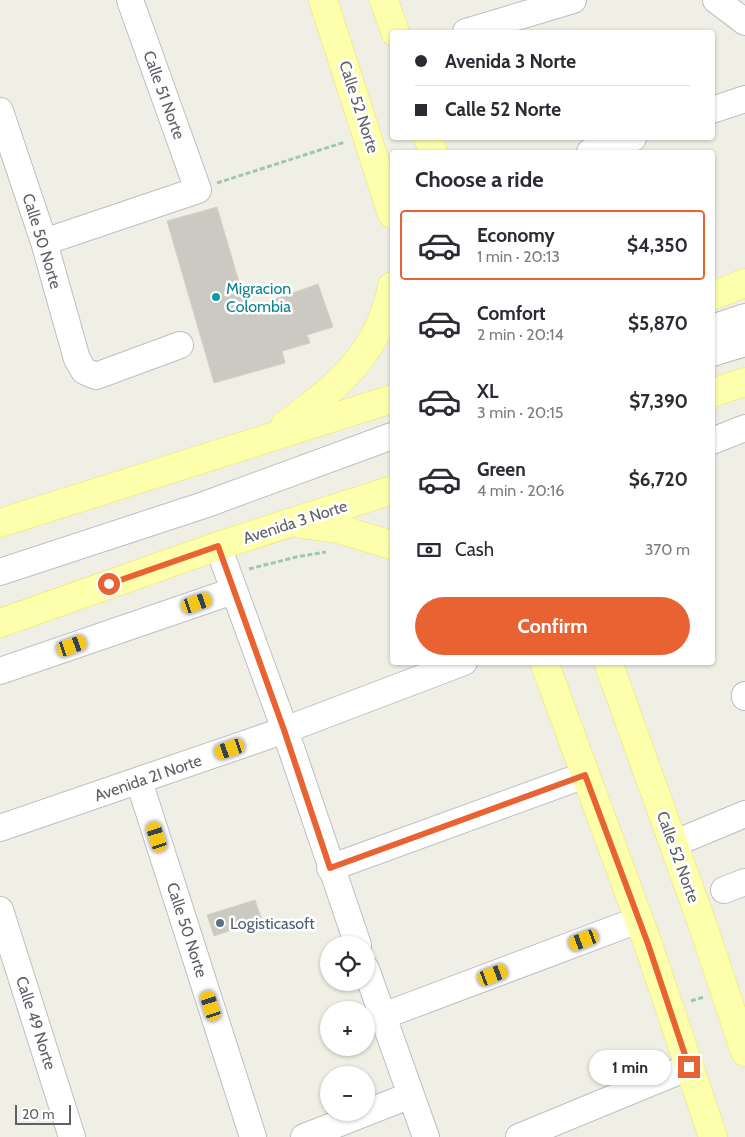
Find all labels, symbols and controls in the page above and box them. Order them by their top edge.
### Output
street label: Calle 51 Norte [139,48,189,142]
text: Avenida 3 Norte [445,50,576,73]
street label: Calle 52 Norte [335,58,383,156]
text: Calle 52 Norte [445,98,561,121]
text: Choose a ride [415,166,544,193]
street label: Calle 50 Norte [18,191,66,291]
icon: car [417,223,462,268]
text: Economy [477,224,555,247]
text: $4,350 [627,234,688,257]
text: 1 min · 20:13 [477,247,560,266]
place label: Migracion Colombia [226,279,291,316]
marker: Migracion Colombia [210,291,222,303]
icon: car [417,301,462,346]
text: Comfort [477,302,546,325]
text: $5,870 [628,312,688,335]
text: 2 min · 20:14 [477,325,564,344]
icon: car [417,379,462,424]
text: XL [477,380,498,403]
text: $7,390 [629,390,688,413]
text: 3 min · 20:15 [477,403,563,422]
icon: car [417,457,462,502]
text: Green [477,458,526,481]
text: $6,720 [629,468,688,491]
text: 4 min · 20:16 [477,481,564,500]
street label: Avenida 3 Norte [241,496,349,548]
icon: cash [415,536,443,564]
text: Cash [455,538,494,561]
text: 370 m [645,540,690,559]
route start [98,573,120,595]
car [180,591,213,615]
button: Confirm [415,597,690,655]
car [55,634,88,658]
car [213,737,246,761]
street label: Avenida 2I Norte [92,751,204,805]
street label: Calle 52 Norte [653,809,703,905]
car [145,820,168,854]
street label: Calle 50 Norte [163,880,211,980]
place label: Logisticasoft [230,914,315,933]
marker: Logisticasoft [214,917,226,929]
car [567,928,600,952]
map controls [320,936,375,1121]
button: locate [320,936,375,991]
car [476,963,509,987]
street label: Calle 49 Norte [12,974,60,1072]
car [199,989,222,1023]
button: + [320,1001,375,1056]
callout: 1 min [589,1050,672,1084]
route end [678,1056,700,1078]
text: 1 min [612,1058,648,1077]
button: − [320,1066,375,1121]
scale bar [15,1102,71,1125]
text: 20 m [22,1105,55,1123]

